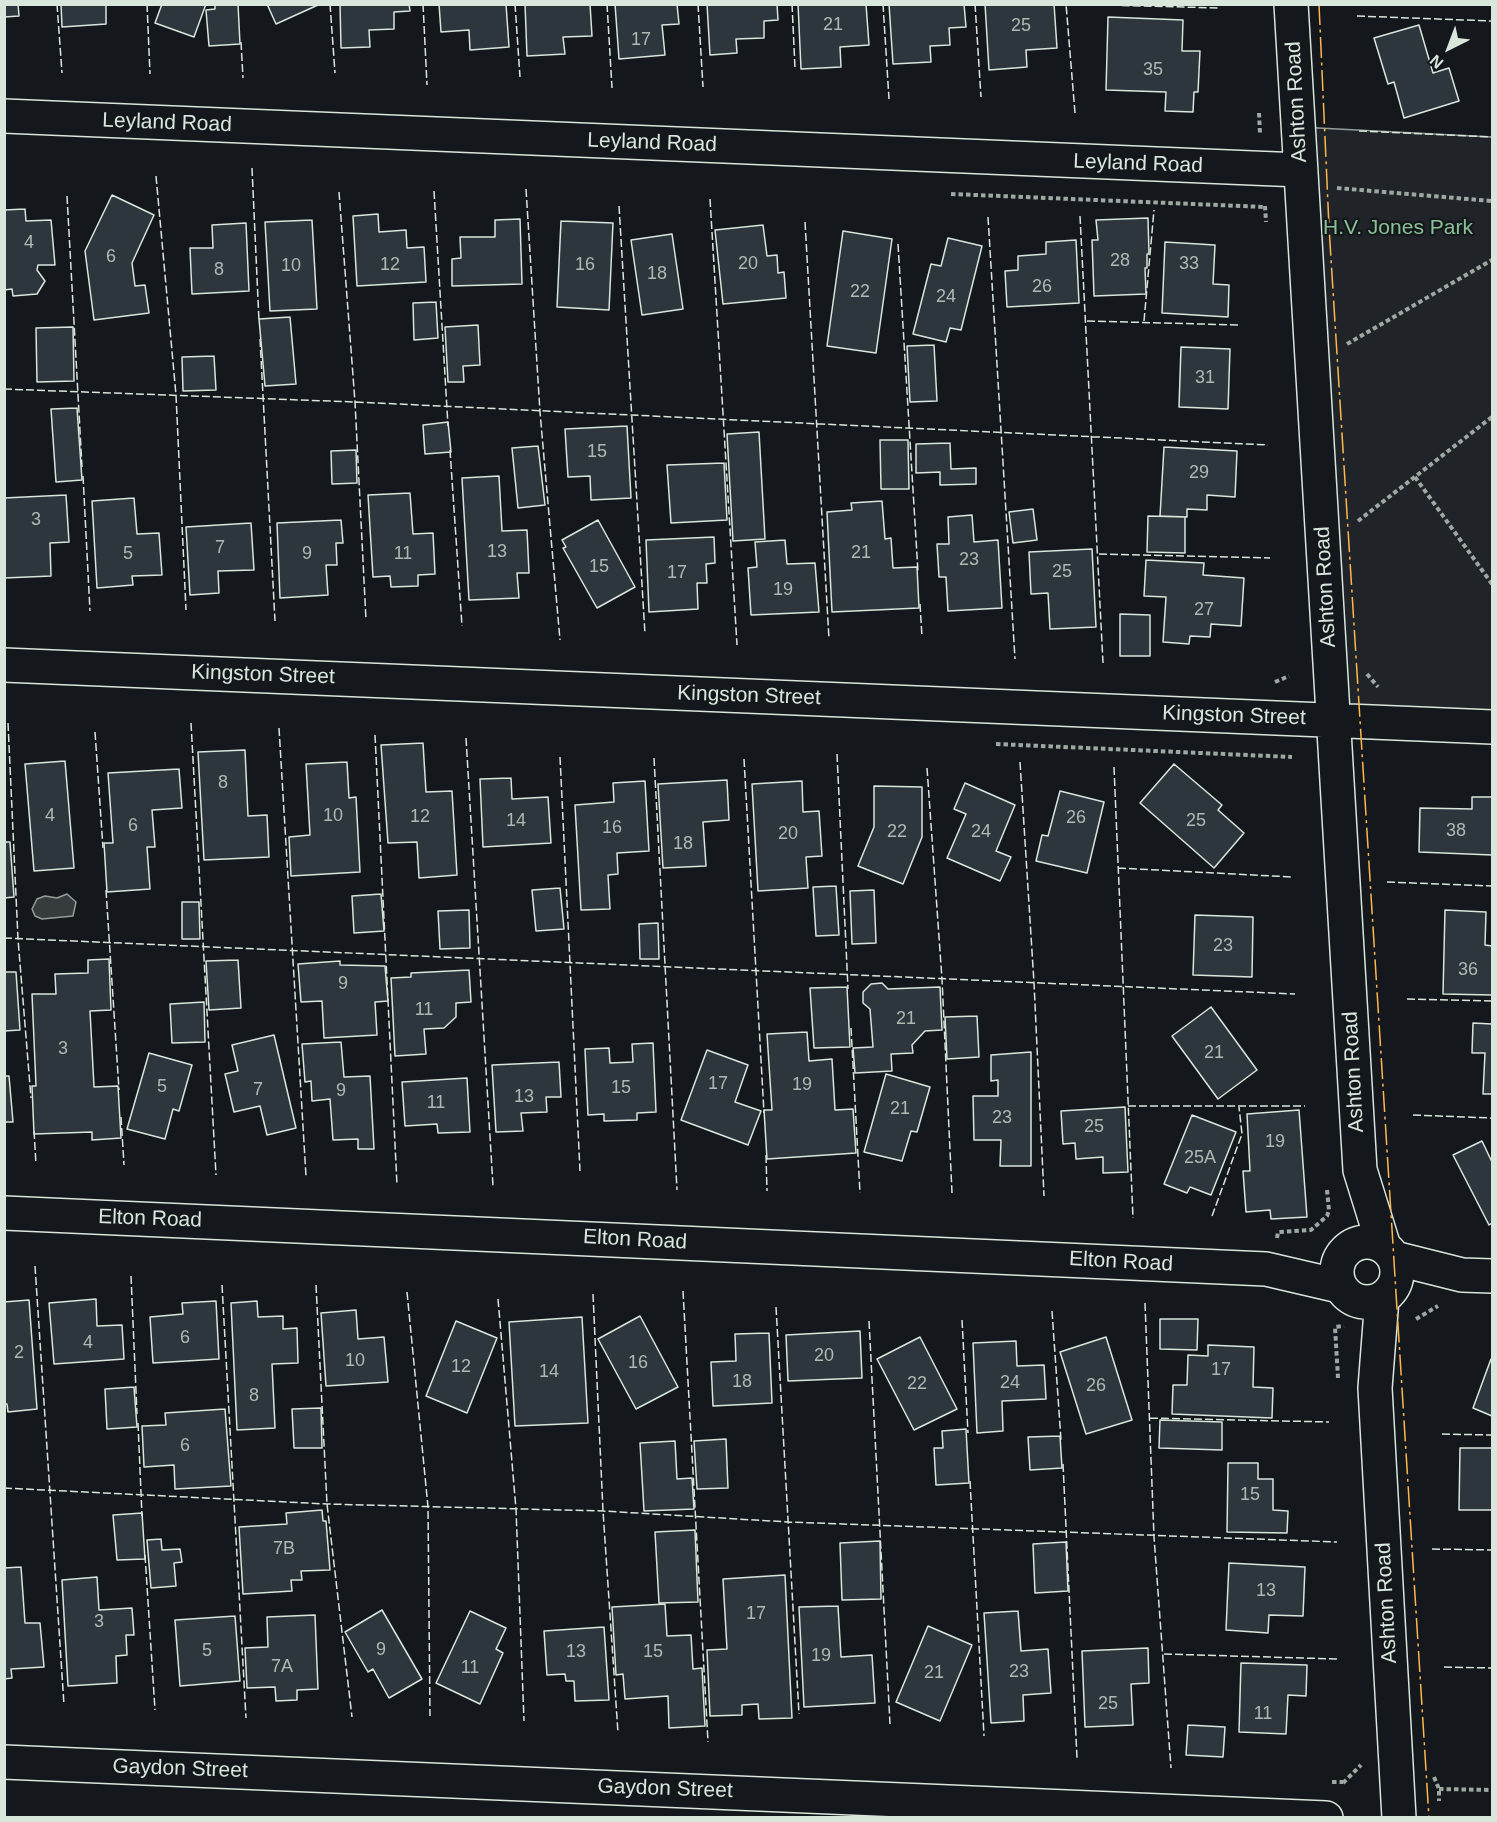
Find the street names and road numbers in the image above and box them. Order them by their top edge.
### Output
street label: Ashton Road [1281,41,1313,163]
street label: Leyland Road [102,108,232,138]
street label: Leyland Road [587,128,717,158]
street label: Leyland Road [1073,149,1203,179]
street label: Ashton Road [1310,526,1342,648]
street label: Kingston Street [191,660,335,690]
street label: Kingston Street [677,681,821,711]
street label: Kingston Street [1162,701,1306,731]
street label: Ashton Road [1338,1011,1370,1133]
street label: Elton Road [98,1205,202,1233]
street label: Elton Road [582,1225,688,1255]
street label: Elton Road [1068,1247,1174,1277]
street label: Ashton Road [1371,1542,1403,1664]
street label: Gaydon Street [112,1754,248,1784]
street label: Gaydon Street [597,1774,733,1804]

